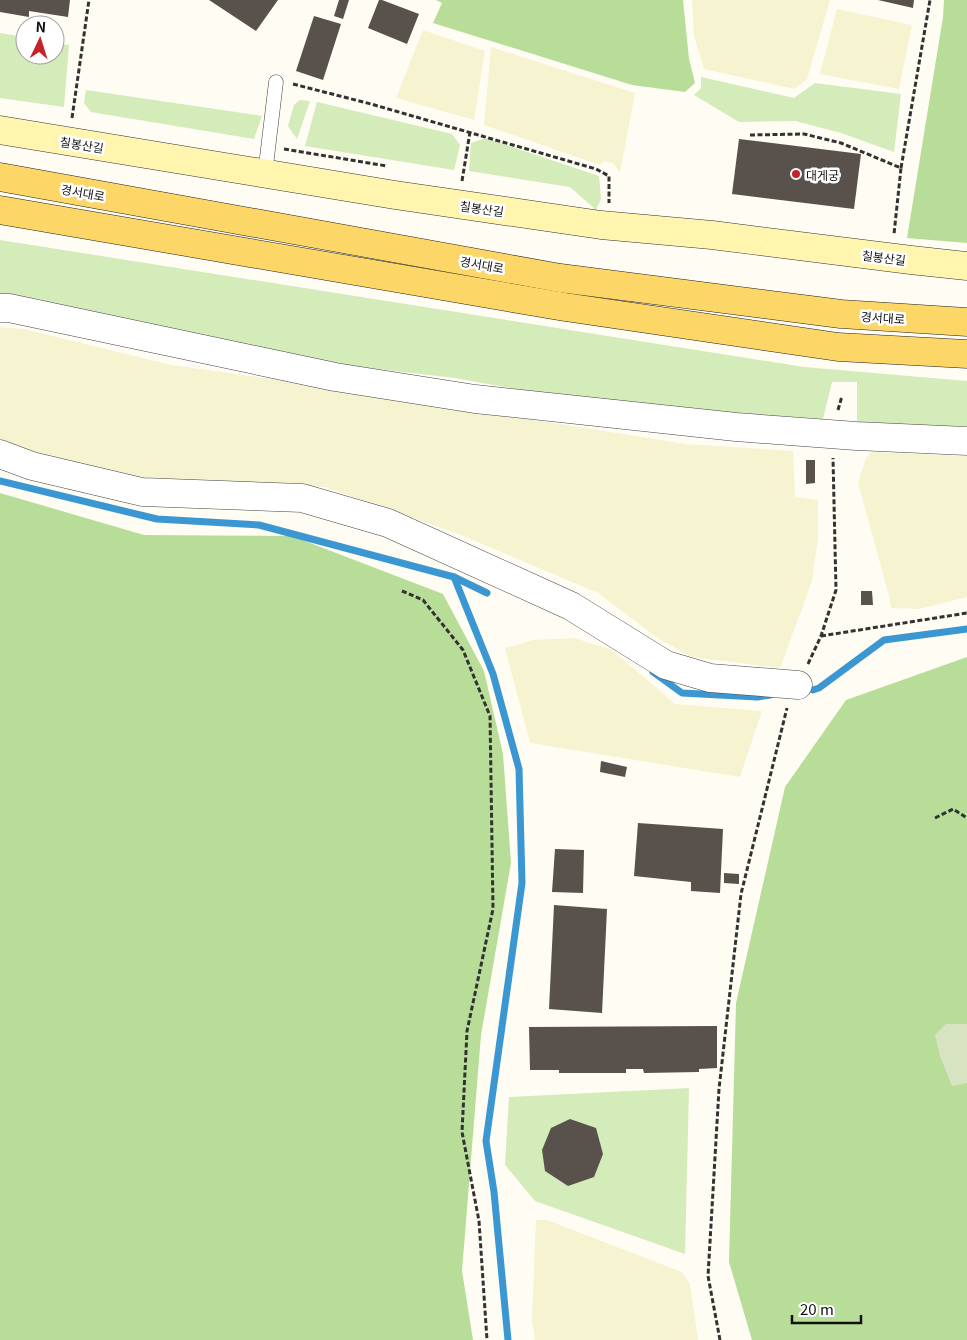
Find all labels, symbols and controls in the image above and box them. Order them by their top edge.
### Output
north arrow [15,15,65,65]
text: N [35,16,47,36]
street label: 칠봉산길 [59,132,105,156]
place label: 대게궁 [806,166,839,183]
marker: 대게궁 [790,168,802,180]
street label: 경서대로 [60,180,106,204]
street label: 칠봉산길 [459,197,505,219]
street label: 칠봉산길 [861,246,907,268]
street label: 경서대로 [459,252,505,276]
street label: 경서대로 [860,307,906,327]
scale bar [792,1292,861,1324]
text: 20 m [800,1298,834,1319]

